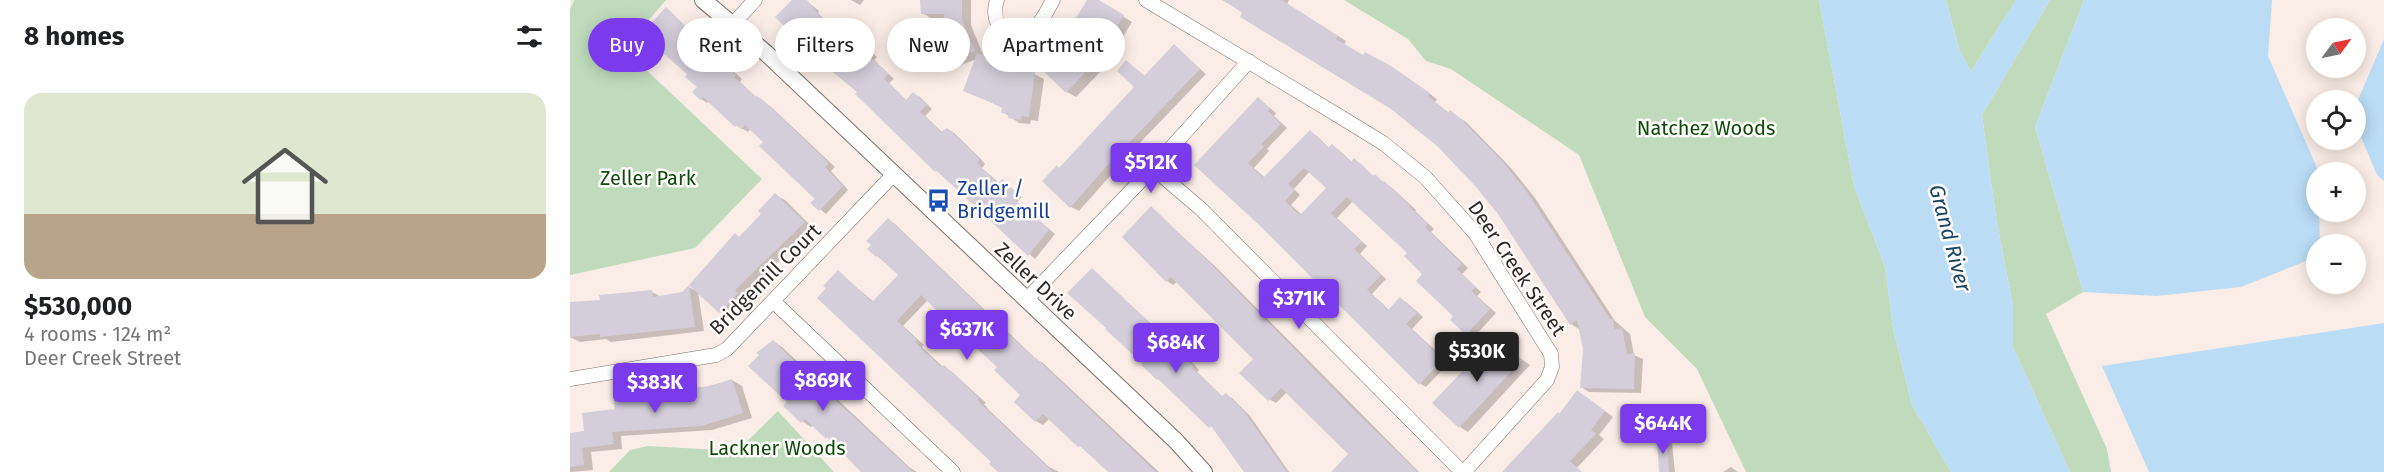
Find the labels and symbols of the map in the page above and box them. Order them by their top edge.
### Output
north arrow [2306,18,2366,78]
park label: Natchez Woods [1637,116,1775,140]
pin: $512K [1109,143,1193,194]
park label: Zeller Park [600,166,697,190]
place label: Zeller / Bridgemill [957,176,1050,223]
water label: Grand River [1923,182,1977,295]
bus stop icon: Zeller / Bridgemill [926,187,952,213]
street label: Deer Creek Street [1463,196,1571,341]
street label: Bridgemill Court [704,218,826,340]
street label: Zeller Drive [990,237,1082,325]
pin: $371K [1257,279,1341,330]
pin: $637K [925,310,1009,361]
pin: $684K [1134,323,1218,374]
pin: $530K [1435,332,1519,383]
pin: $869K [781,361,865,412]
pin: $383K [613,363,697,414]
pin: $644K [1621,404,1705,455]
park label: Lackner Woods [708,436,846,460]

